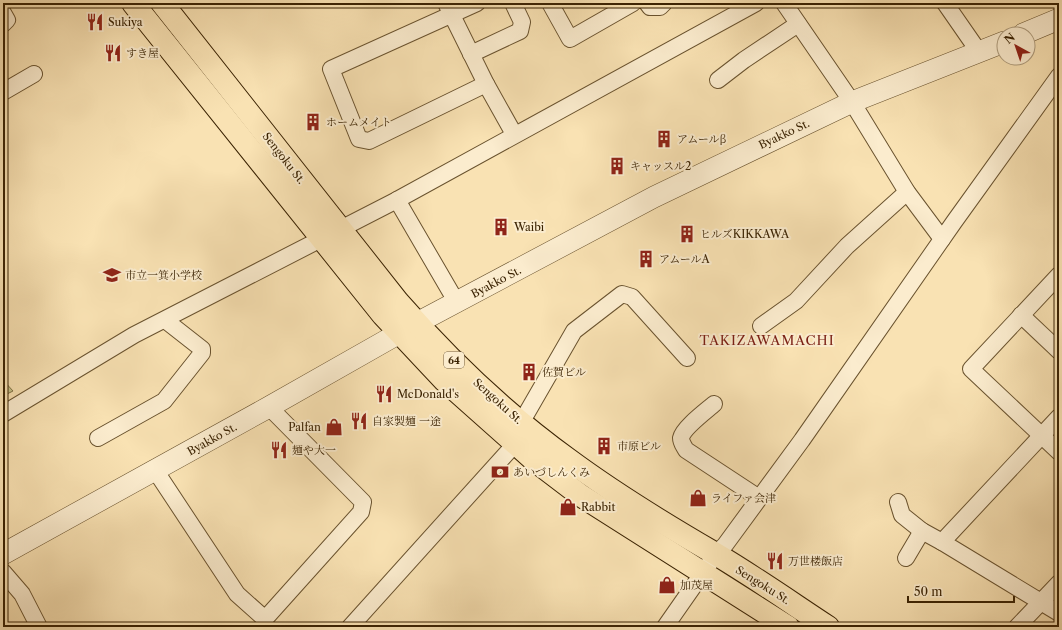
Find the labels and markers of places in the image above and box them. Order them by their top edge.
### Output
restaurant icon: Sukiya [85,12,105,32]
place label: Sukiya [108,15,143,29]
restaurant icon: すき屋 [103,43,123,63]
place label: すき屋 [126,46,159,60]
building icon: ホームメイト [303,112,323,132]
place label: ホームメイト [326,115,392,129]
building icon: アムールβ [654,129,674,149]
place label: アムールβ [677,132,726,146]
building icon: キャッスル2 [607,156,627,176]
place label: キャッスル2 [630,159,691,173]
building icon: Waibi [491,217,511,237]
place label: Waibi [513,220,545,234]
building icon: ヒルズKIKKAWA [677,224,697,244]
place label: ヒルズKIKKAWA [700,227,790,241]
building icon: アムールA [636,249,656,269]
place label: アムールA [659,252,710,266]
school or university icon: 市立一箕小学校 [102,265,122,285]
place label: 市立一箕小学校 [125,268,202,282]
building icon: 佐賀ビル [519,362,539,382]
place label: 佐賀ビル [542,365,586,379]
restaurant icon: McDonald's [374,384,394,404]
place label: McDonald's [397,387,459,401]
restaurant icon: 自家製麺 一途 [349,411,369,431]
place label: 自家製麺 一途 [372,414,441,428]
shop icon: Palfan [324,417,344,437]
place label: Palfan [288,420,321,434]
building icon: 市原ビル [594,436,614,456]
place label: 市原ビル [617,439,661,453]
restaurant icon: 麺や大一 [269,440,289,460]
place label: 麺や大一 [292,443,336,457]
bank icon: あいづしんくみ [490,462,510,482]
place label: あいづしんくみ [513,465,590,479]
shop icon: ライファ会津 [688,488,708,508]
place label: ライファ会津 [711,491,776,505]
shop icon: Rabbit [558,497,578,517]
place label: Rabbit [581,500,615,514]
restaurant icon: 万世楼飯店 [765,551,785,571]
place label: 万世楼飯店 [788,554,843,568]
shop icon: 加茂屋 [657,575,677,595]
place label: 加茂屋 [680,578,713,592]

